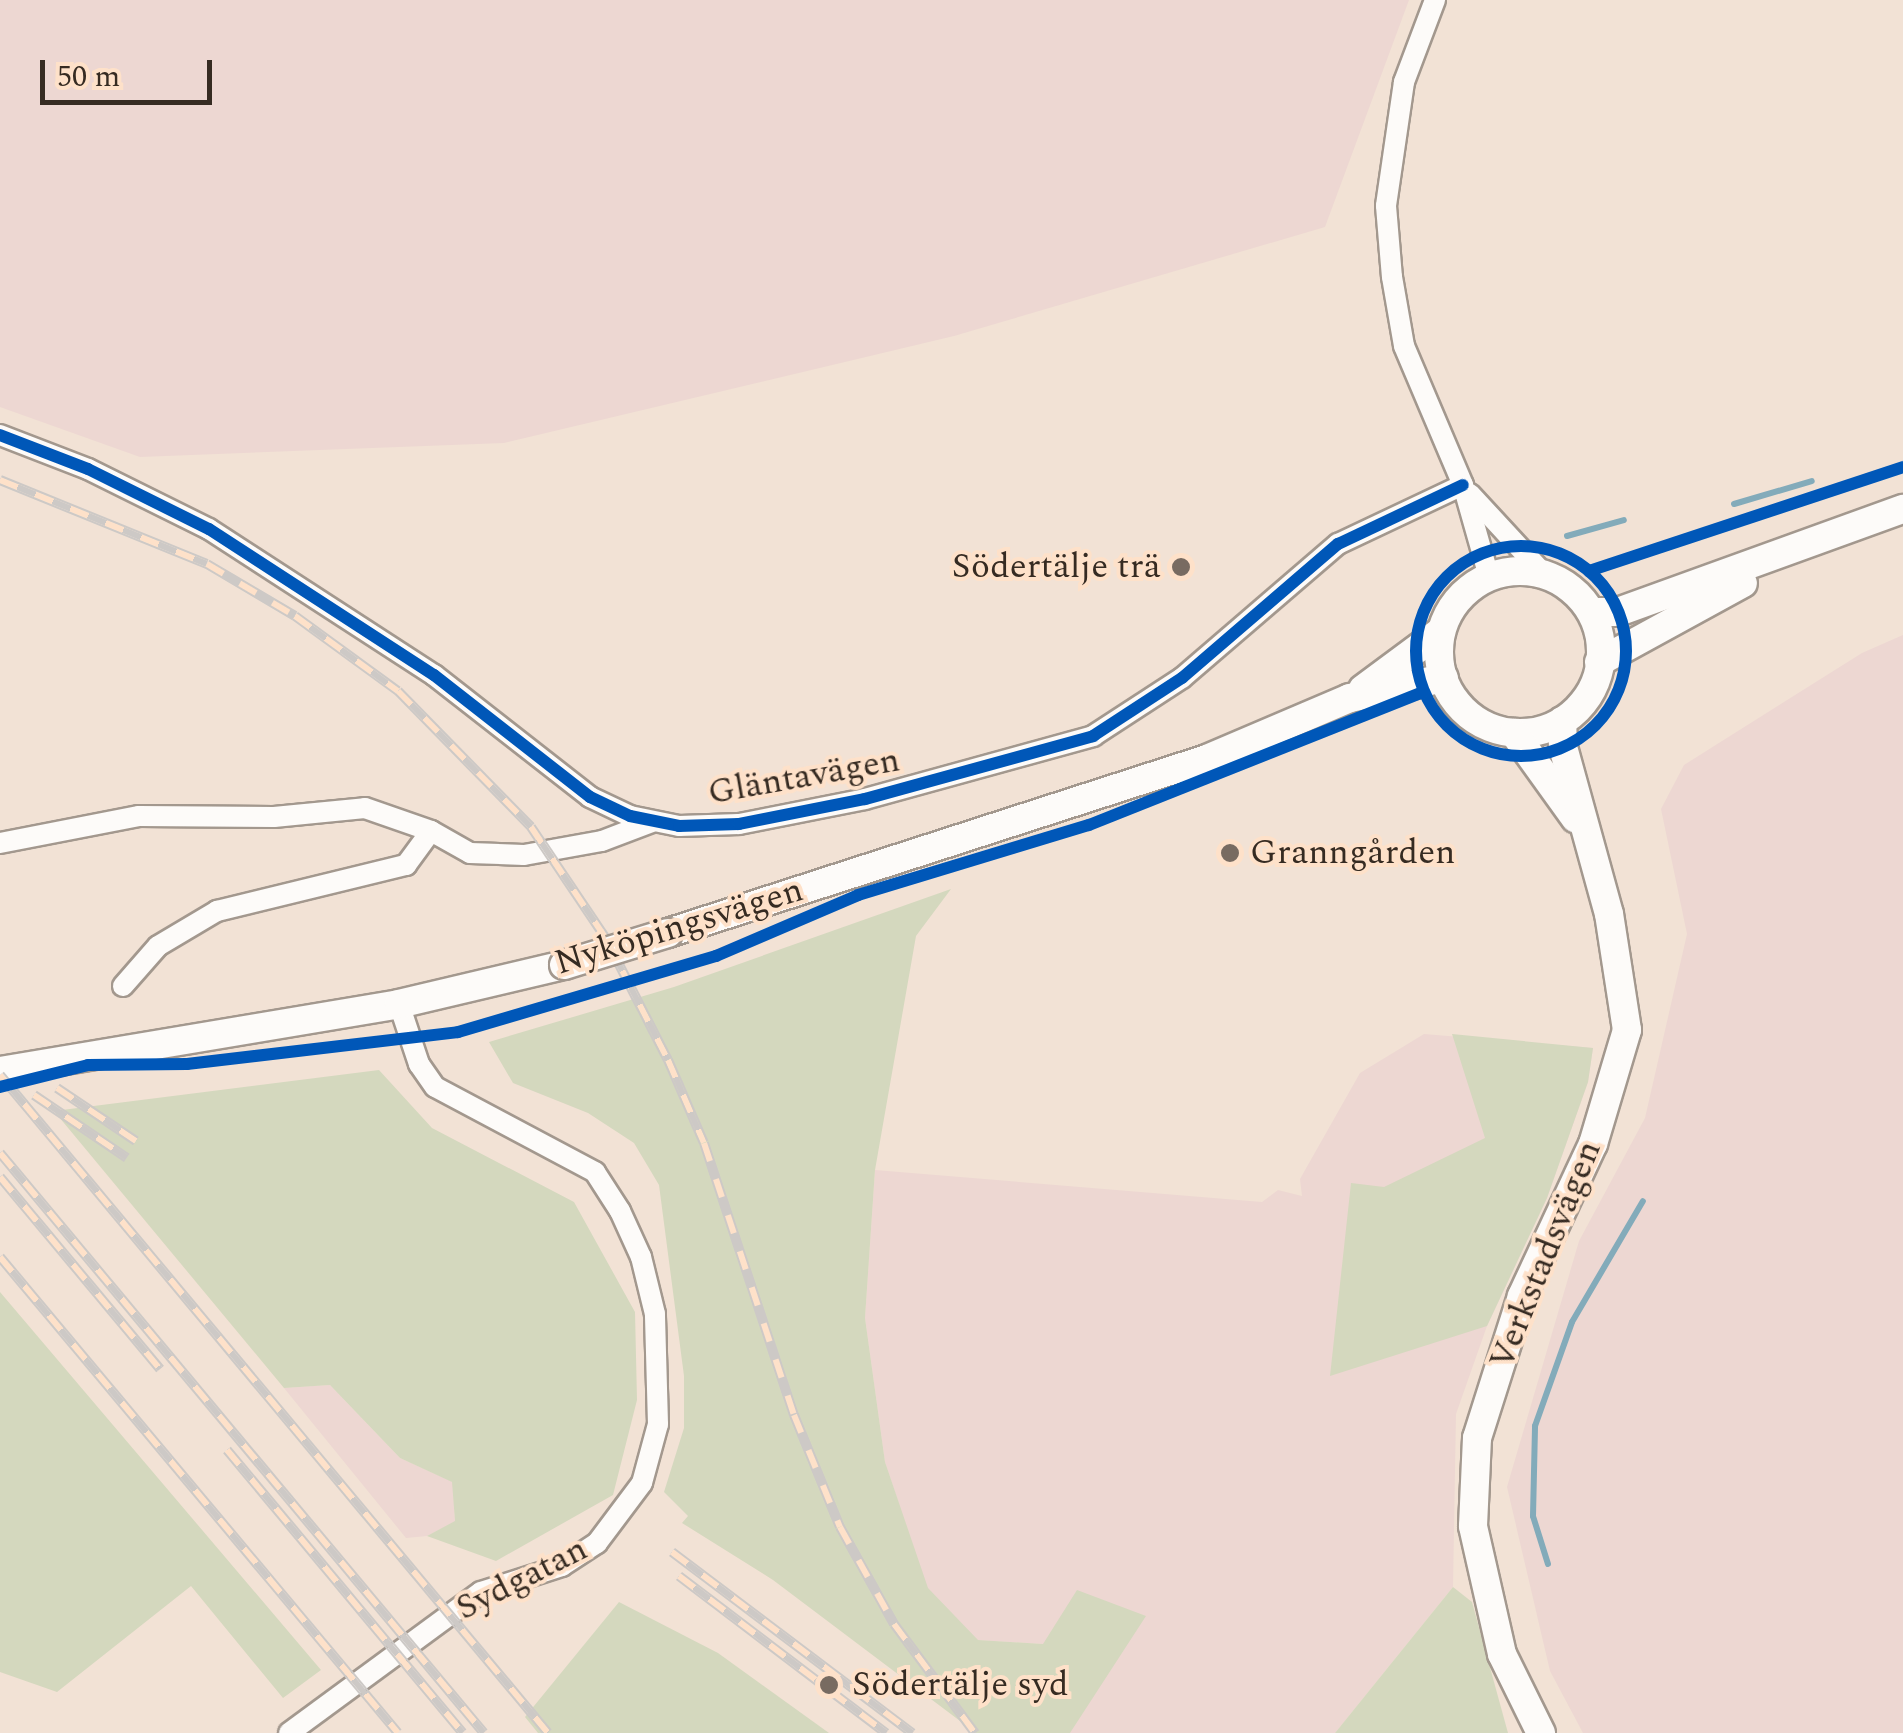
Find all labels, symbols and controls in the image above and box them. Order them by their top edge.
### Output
scale bar [45,40,218,102]
text: 50 m [57,54,120,100]
place label: Södertälje trä [952,546,1161,588]
marker: Södertälje trä [1170,556,1192,578]
street label: Gläntavägen [705,739,903,815]
place label: Granngården [1250,832,1455,874]
marker: Granngården [1219,842,1241,864]
street label: Nyköpingsvägen [550,869,808,985]
street label: Verkstadsvägen [1481,1135,1611,1375]
street label: Sydgatan [449,1528,595,1630]
place label: Södertälje syd [852,1664,1069,1706]
marker: Södertälje syd [816,1672,842,1698]

